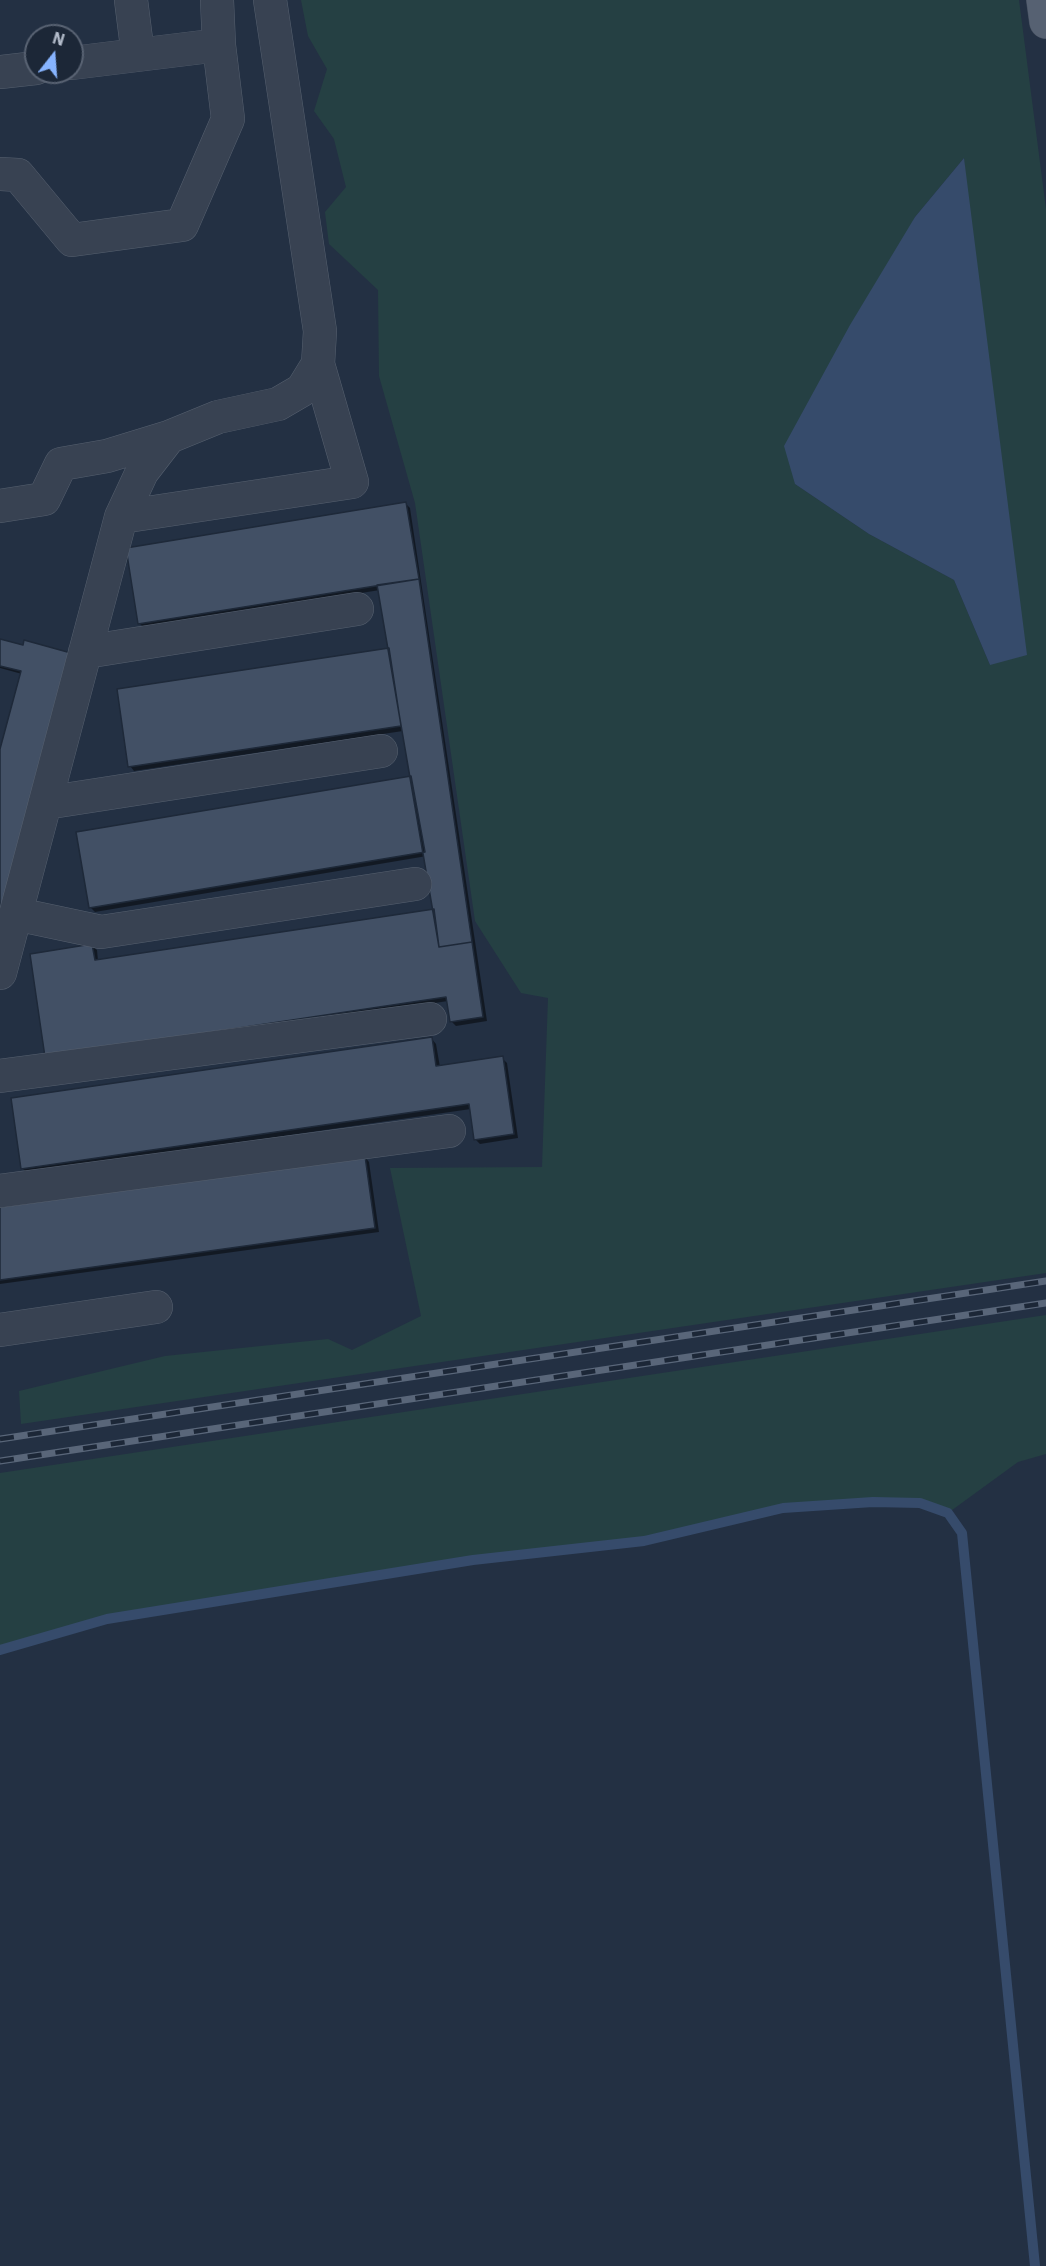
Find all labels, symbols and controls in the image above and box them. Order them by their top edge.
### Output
north arrow [24,24,84,84]
text: N [50,27,67,50]

